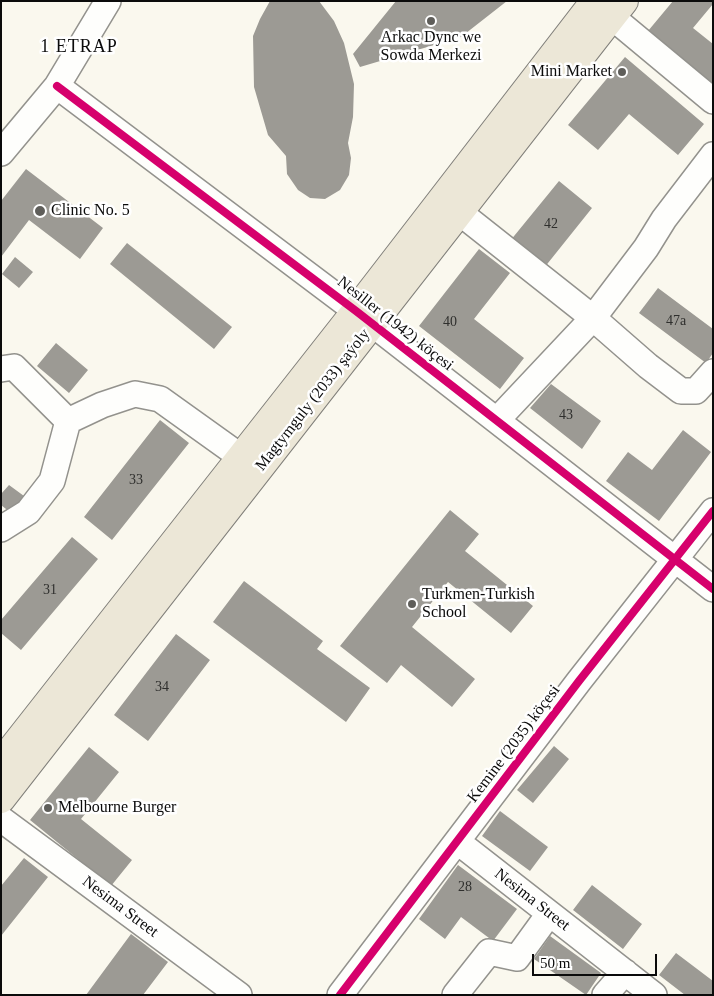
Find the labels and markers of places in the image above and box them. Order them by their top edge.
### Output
marker: Arkac Dync we Sowda Merkezi [425,15,437,27]
place label: Arkac Dync we Sowda Merkezi [381,28,481,66]
place label: Mini Market [531,62,612,82]
marker: Mini Market [616,66,628,78]
place label: Clinic No. 5 [51,201,130,221]
marker: Clinic No. 5 [33,204,47,218]
place label: Turkmen-Turkish School [422,585,535,623]
marker: Turkmen-Turkish School [406,598,418,610]
place label: Melbourne Burger [58,798,176,818]
marker: Melbourne Burger [42,802,54,814]

